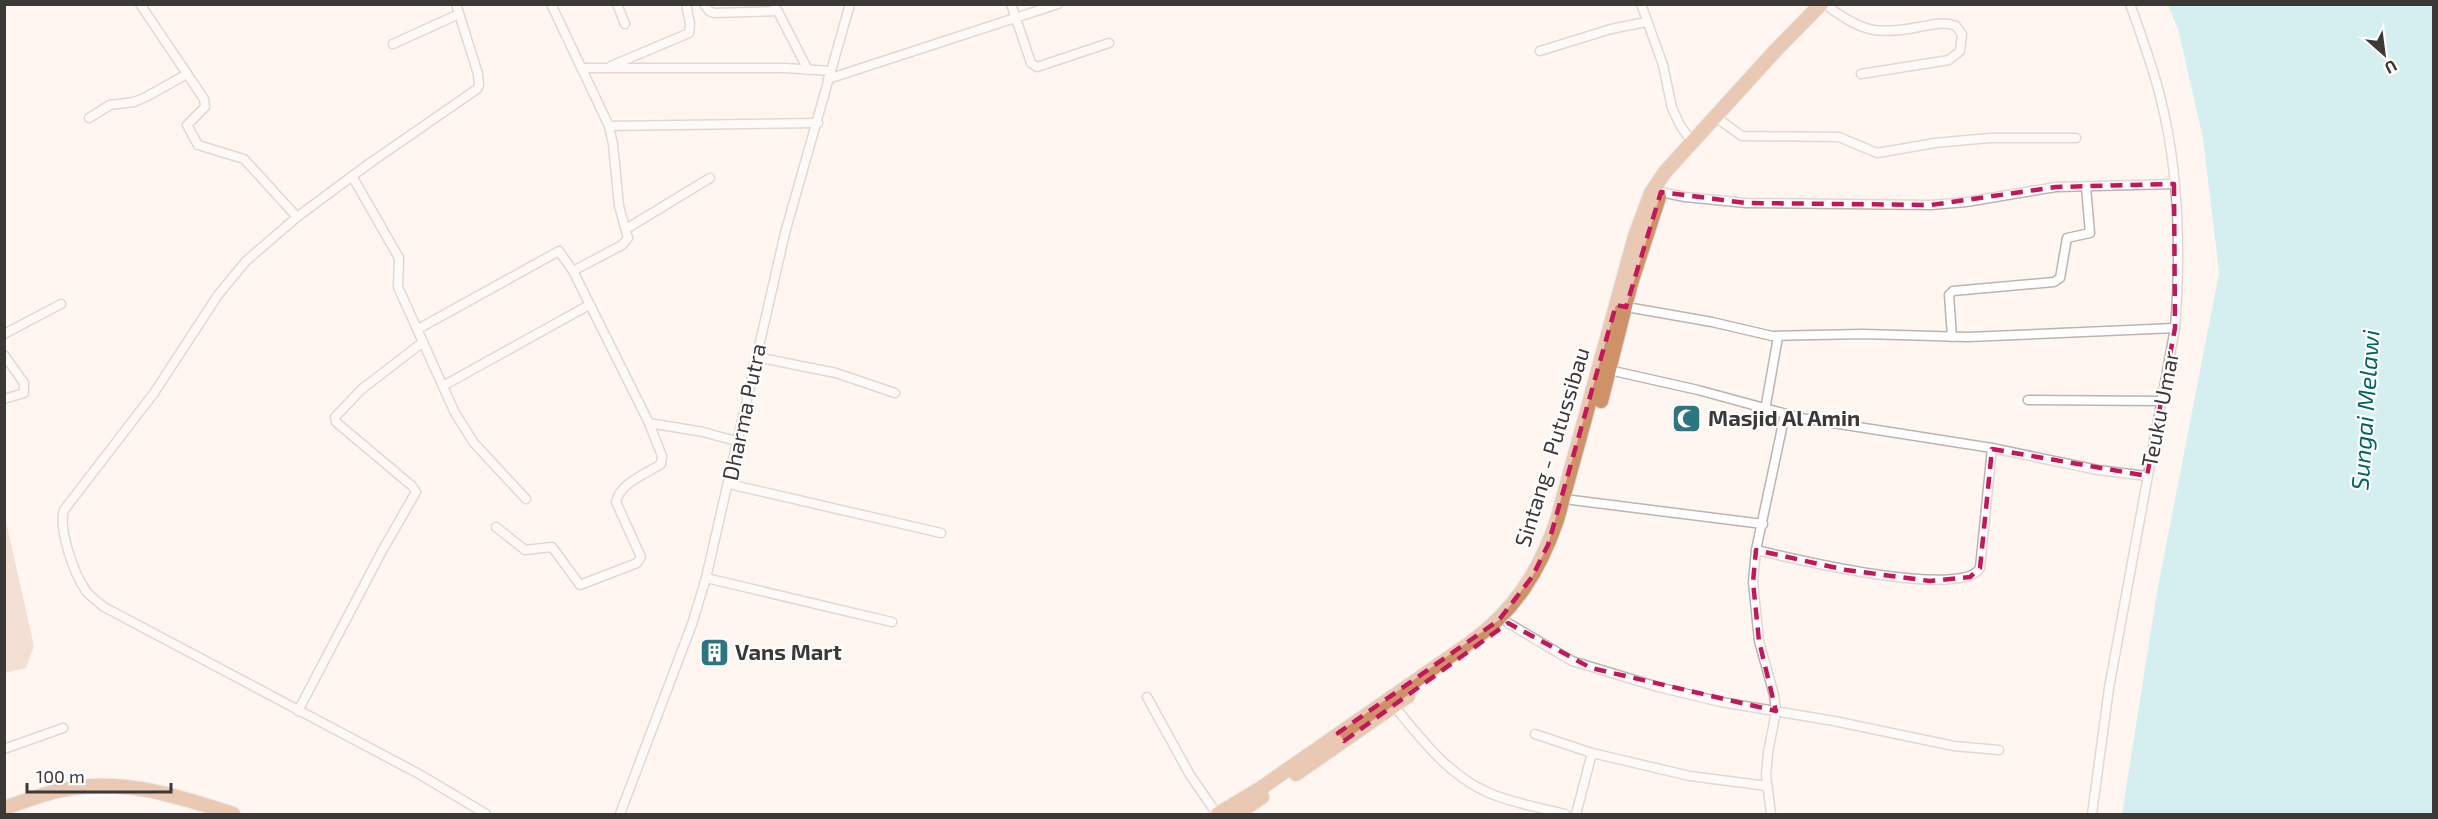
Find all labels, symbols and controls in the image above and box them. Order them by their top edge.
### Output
north arrow [2354,24,2414,84]
text: U [2382,57,2401,79]
water label: Sungai Melawi [2344,329,2385,491]
street label: Dharma Putra [716,341,770,483]
street label: Sintang - Putussibau [1508,344,1594,550]
street label: Teuku Umar [2135,348,2183,469]
mosque icon: Masjid Al Amin [1671,402,1703,434]
place label: Masjid Al Amin [1708,404,1860,430]
building icon: Vans Mart [698,636,730,668]
place label: Vans Mart [735,638,842,664]
scale bar [27,756,171,794]
text: 100 m [36,765,85,787]

